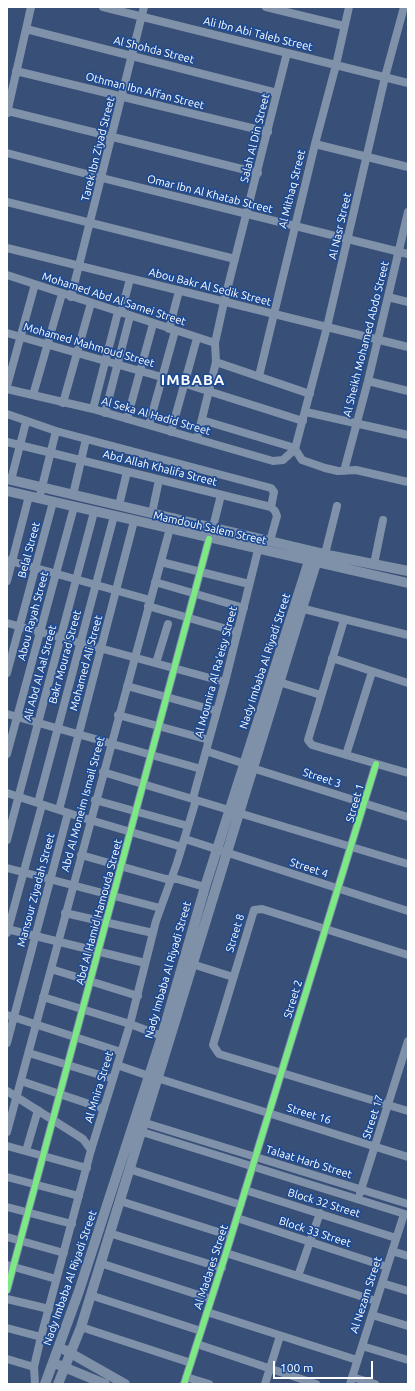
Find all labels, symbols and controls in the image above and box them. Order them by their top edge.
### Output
street label: Ali Ibn Abi Taleb Street [202,14,314,54]
street label: Al Shohda Street [112,34,196,66]
street label: Othman Ibn Affan Street [84,70,206,112]
street label: Salah Al Din Street [238,92,272,184]
street label: Tarek Ibn Ziyad Street [79,95,117,203]
street label: Al Mithaq Street [276,148,308,230]
street label: Omar Ibn Al Khatab Street [146,172,274,216]
street label: Al Nasr Street [326,191,354,261]
street label: Al Sheikh Mohamed Abdo Street [340,260,392,418]
street label: Abou Bakr Al Sedik Street [147,265,273,309]
street label: Mohamed Abd Al Samei Street [40,269,188,329]
street label: Mohamed Mahmoud Street [22,320,156,370]
district label: IMBABA [161,371,225,389]
street label: Al Seka Al Hadid Street [100,394,212,438]
street label: Abd Allah Khalifa Street [102,447,218,489]
street label: Mamdouh Salem Street [152,509,268,547]
street label: Belal Street [15,520,43,580]
street label: Abou Rayah Street [15,570,51,662]
street label: Nady Imbaba Al Riyadi Street [237,591,293,731]
street label: Al Mounira Al Ra'eisy Street [192,605,240,739]
street label: Bakr Mourad Street [46,609,84,705]
street label: Mohamed Ali Street [67,614,105,712]
street label: Ali Abd Al Aal Street [21,623,59,723]
street label: Abd Al Moneim Ismail Street [59,735,107,873]
street label: Street 3 [301,766,343,790]
street label: Street 1 [343,782,367,824]
street label: Mansour Ziyadah Street [14,832,58,948]
street label: Abd Al Hamid Hamouda Street [73,838,125,986]
street label: Street 4 [288,856,330,880]
street label: Nady Imbaba Al Riyadi Street [142,900,194,1040]
street label: Street 8 [223,912,247,954]
street label: Street 2 [281,978,305,1020]
street label: Al Mnira Street [82,1050,116,1124]
street label: Street 17 [360,1093,386,1141]
street label: Street 16 [285,1101,333,1127]
street label: Talaat Harb Street [264,1143,354,1181]
street label: Block 32 Street [286,1186,362,1220]
street label: Nady Imbaba Al Riyadi Street [41,1209,99,1347]
street label: Block 33 Street [277,1214,353,1250]
street label: Al Madares Street [191,1223,231,1311]
street label: Al Nezam Street [347,1255,385,1335]
scale bar [275,1353,375,1379]
text: 100 m [280,1361,313,1374]

